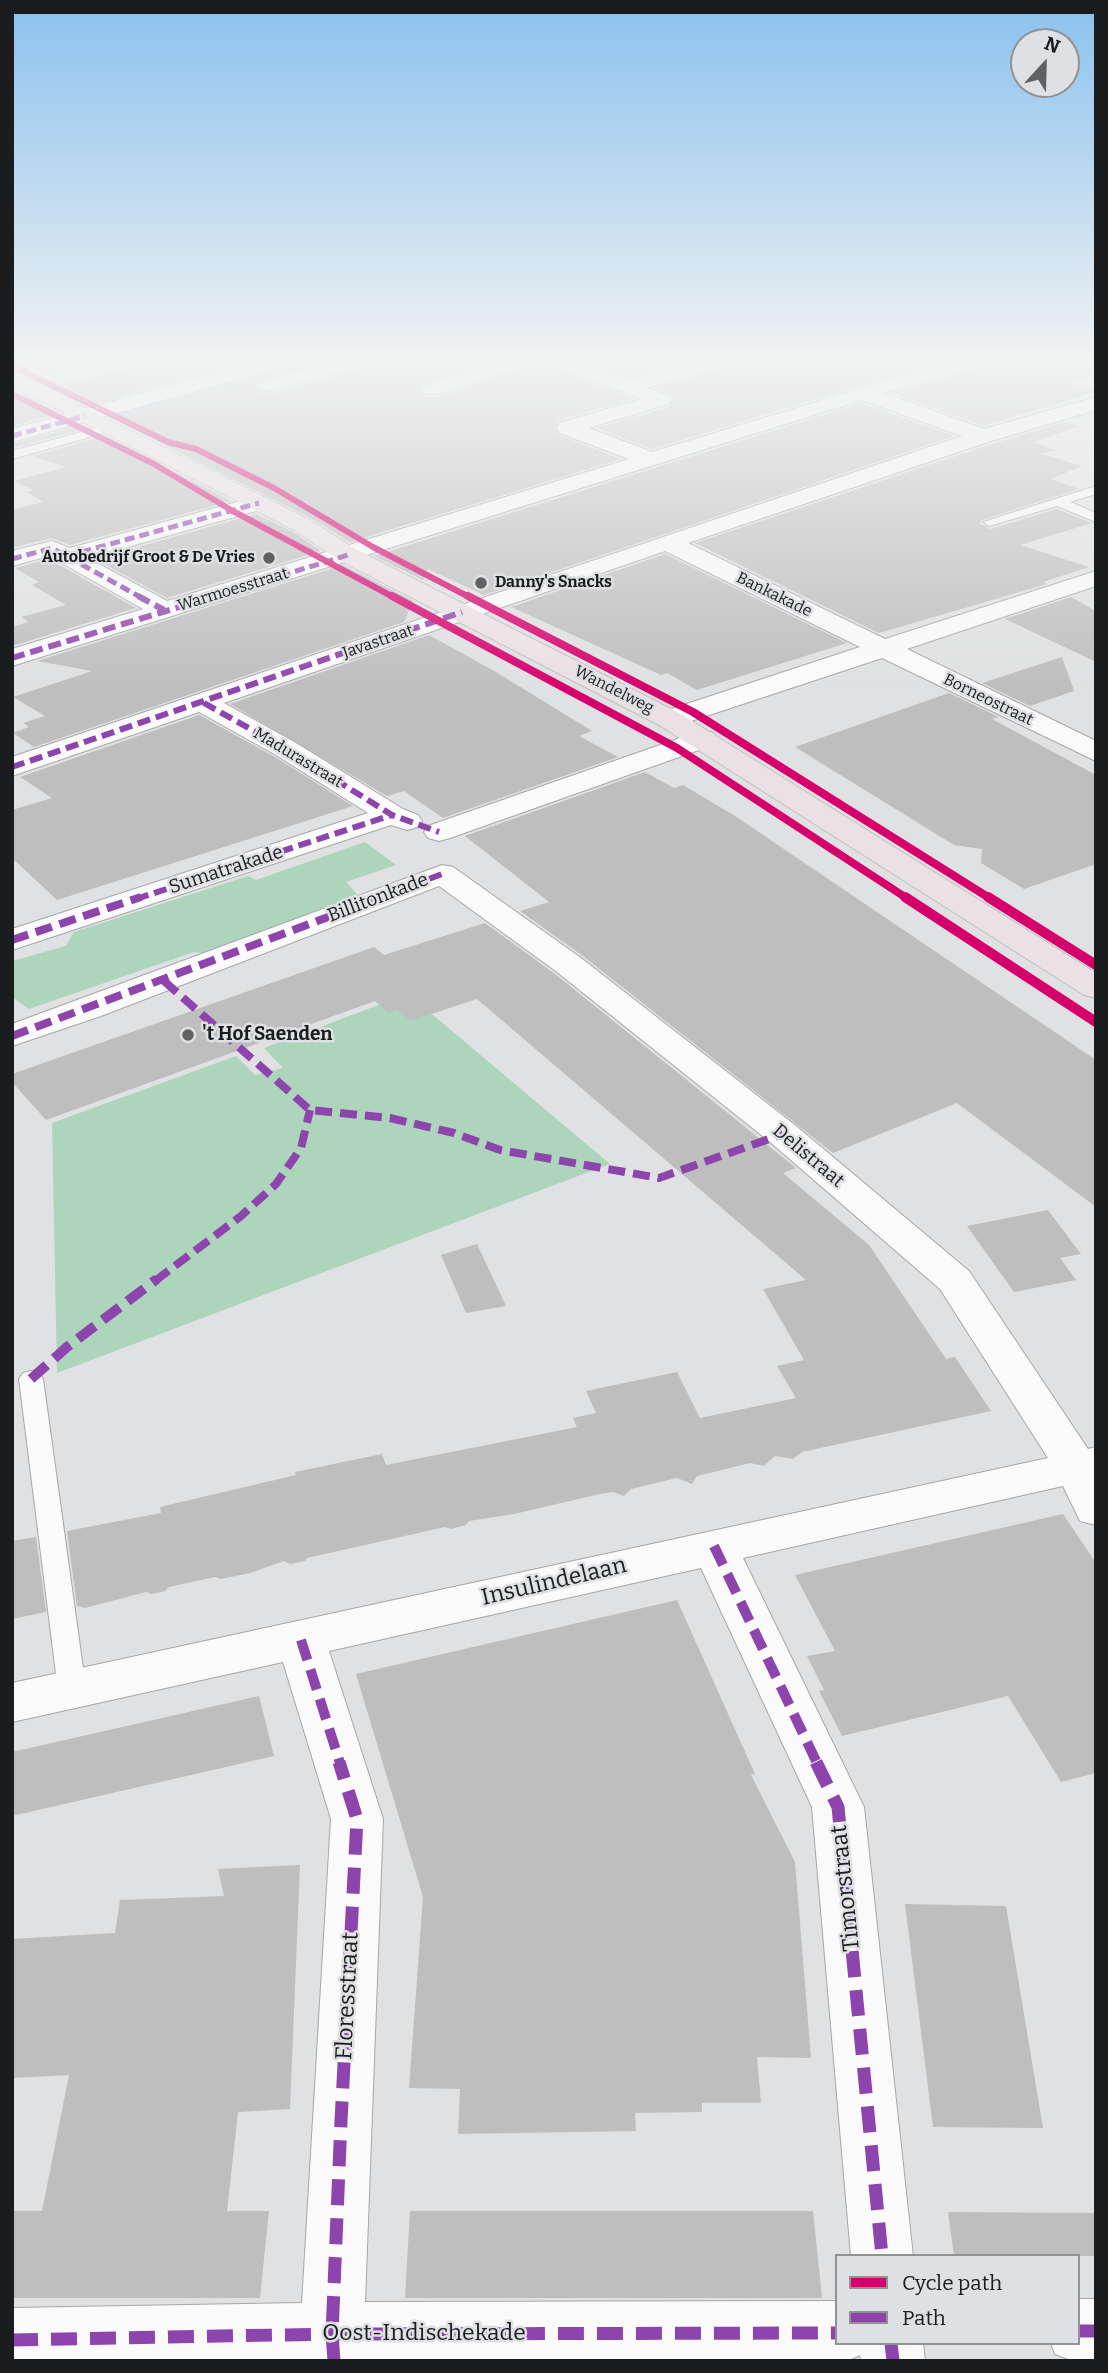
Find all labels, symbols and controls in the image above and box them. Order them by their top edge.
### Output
north arrow [1010,28,1080,98]
text: N [1041,32,1063,58]
place label: Autobedrijf Groot & De Vries [42,548,255,568]
marker: Autobedrijf Groot & De Vries [261,550,277,566]
street label: Warmoesstraat [175,564,291,616]
street label: Bankakade [733,568,815,622]
place label: Danny's Snacks [495,573,612,593]
marker: Danny's Snacks [473,575,489,591]
street label: Javastraat [340,621,416,663]
street label: Wandelweg [571,662,657,718]
street label: Borneostraat [940,670,1036,730]
street label: Madurastraat [250,724,346,792]
street label: Sumatrakade [166,841,286,899]
street label: Billitonkade [324,868,432,928]
place label: 't Hof Saenden [202,1024,333,1046]
marker: 't Hof Saenden [180,1027,196,1043]
street label: Delistraat [768,1119,848,1193]
street label: Insulindelaan [479,1552,629,1612]
street label: Timorstraat [826,1823,866,1953]
street label: Floresstraat [331,1931,365,2061]
legend [835,2254,1080,2345]
text: Cycle path [902,2270,1002,2296]
text: Path [902,2305,946,2331]
street label: Oost-Indischekade [322,2320,526,2348]

